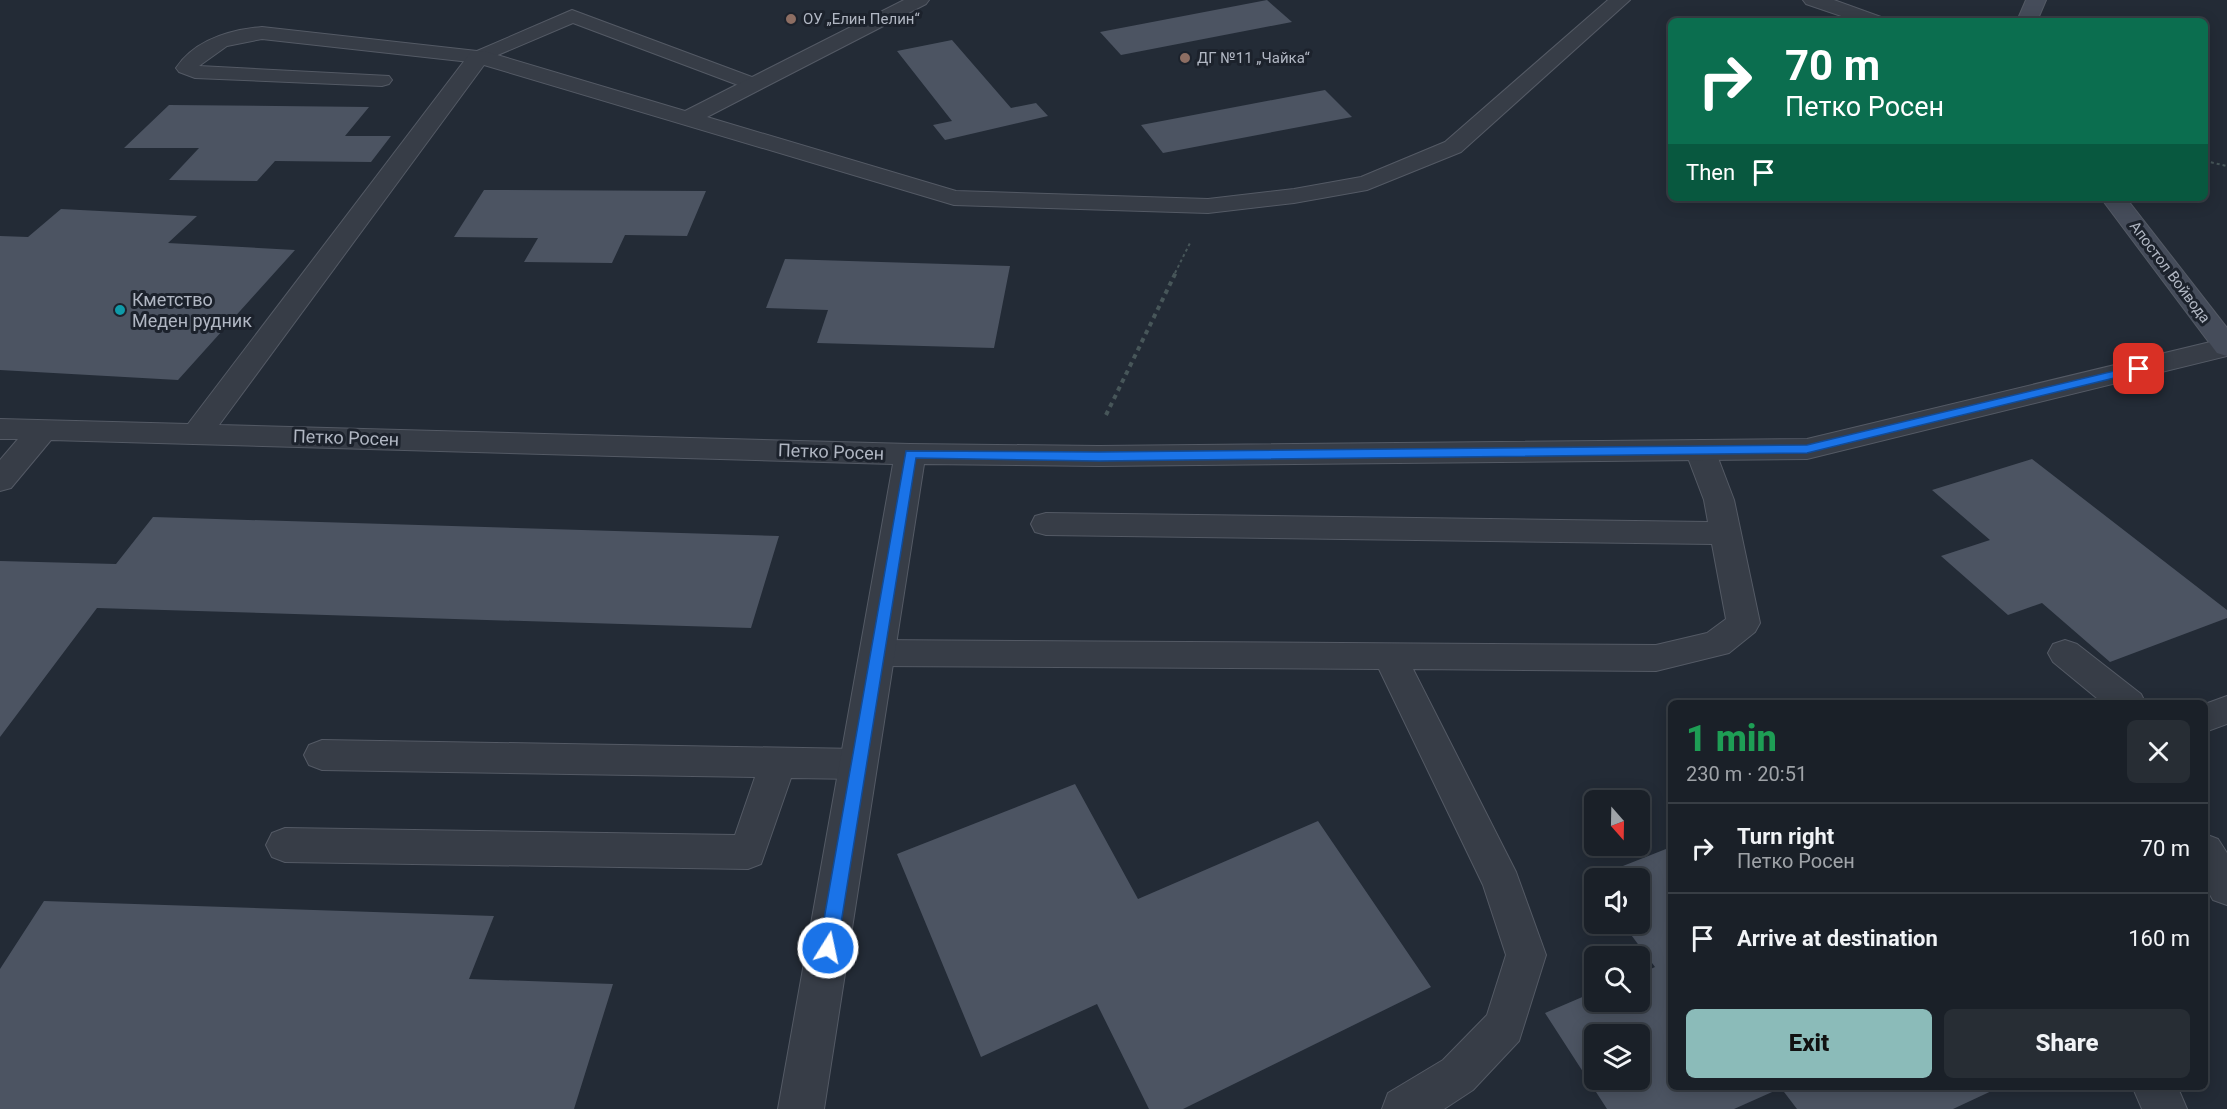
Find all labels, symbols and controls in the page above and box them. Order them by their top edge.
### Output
place label: ОУ „Елин Пелин“ [803,10,921,28]
marker: ОУ „Елин Пелин“ [784,12,798,26]
text: 70 m [1785,41,1880,90]
icon: right [1686,42,1764,120]
place label: ДГ №11 „Чайка“ [1197,49,1310,67]
marker: ДГ №11 „Чайка“ [1178,51,1192,65]
text: Петко Росен [1785,91,1944,123]
icon: arrive [1747,156,1780,189]
text: Then [1686,160,1735,185]
street label: Апостол Войвода [2126,217,2214,327]
place label: Кметство Меден рудник [132,289,252,331]
marker: Кметство Меден рудник [113,303,127,317]
pin [2113,343,2164,394]
icon: arrive [2122,352,2155,385]
street label: Петко Росен [293,425,399,450]
street label: Петко Росен [778,439,884,464]
text: 1 min [1686,718,1777,760]
button: close [2127,720,2190,783]
text: 230 m · 20:51 [1686,762,1807,786]
north arrow [1584,790,1650,856]
map controls [1584,790,1650,1090]
text: Turn right [1737,824,1834,849]
icon: right [1686,832,1719,865]
text: 70 m [2141,836,2190,861]
text: Петко Росен [1737,849,1855,873]
button: sound [1584,868,1650,934]
position arrow [796,916,860,980]
icon: arrive [1686,922,1719,955]
text: Arrive at destination [1737,926,1938,951]
text: 160 m [2128,926,2190,951]
button: search [1584,946,1650,1012]
button: Exit [1686,1009,1932,1078]
button: Share [1944,1009,2190,1078]
button: layers [1584,1024,1650,1090]

